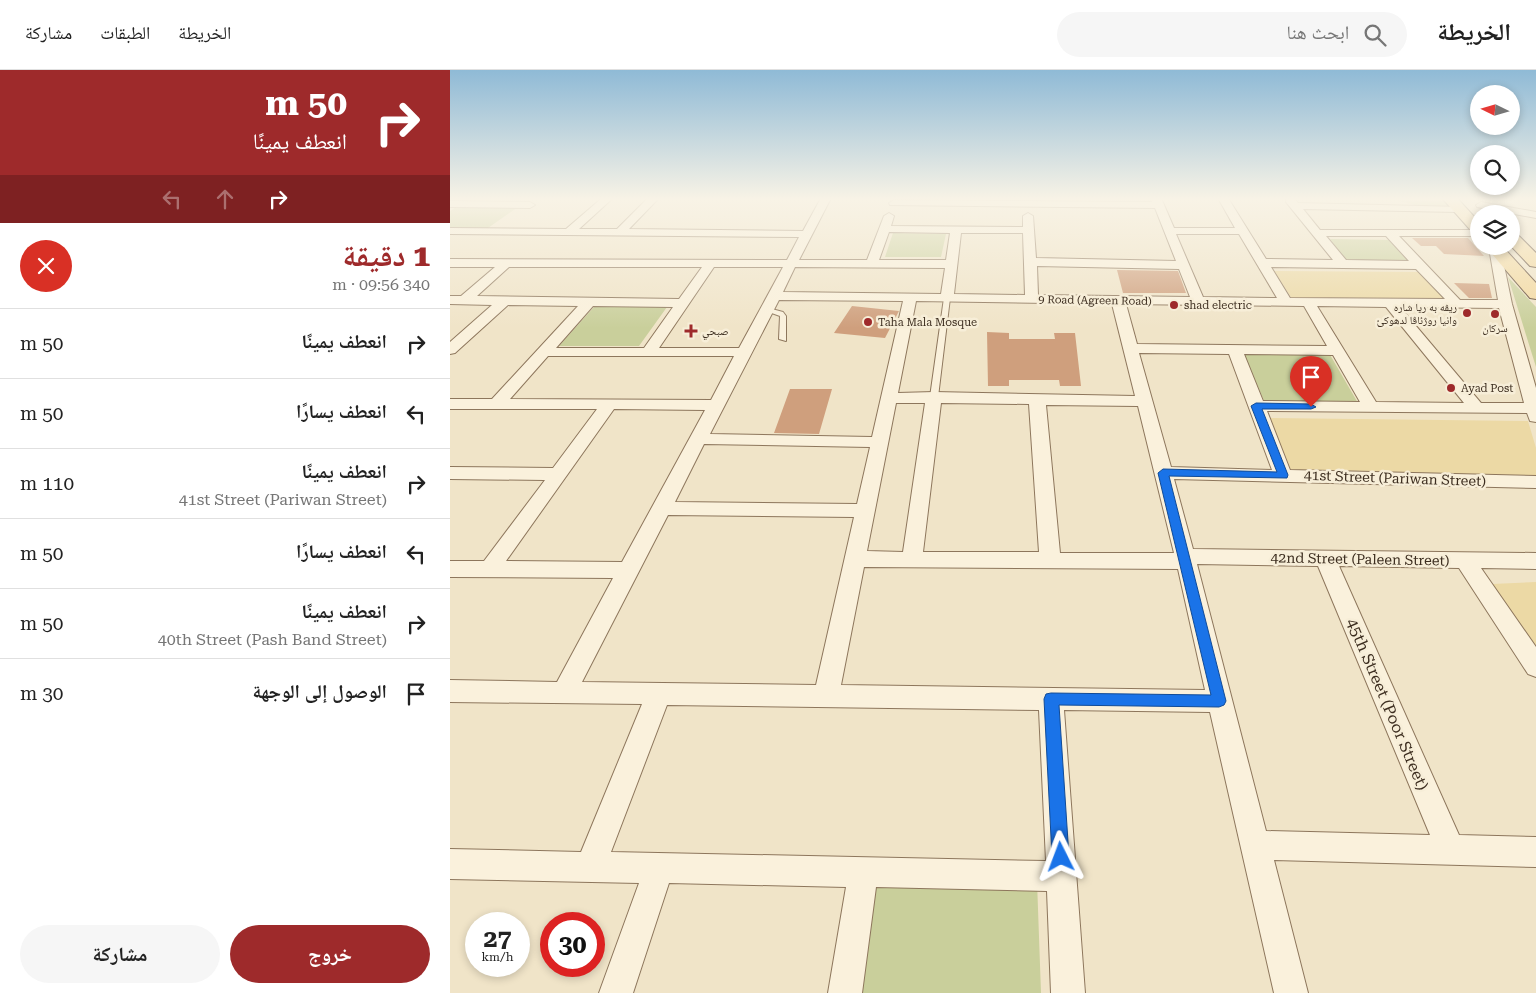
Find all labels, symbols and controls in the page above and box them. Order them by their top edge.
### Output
search box [1057,12,1407,57]
text: الخريطة [1437,18,1511,46]
text: ابحث هنا [1287,21,1349,44]
icon: search [1361,21,1389,49]
text: مشاركة [25,22,72,43]
text: الطبقات [100,22,150,43]
text: الخريطة [178,22,231,43]
text: 50 m [265,83,347,124]
north arrow [1470,85,1520,135]
map controls [1470,85,1520,255]
icon: right [365,90,430,155]
text: انعطف يمينًا [253,129,347,154]
button: search [1470,145,1520,195]
icon: left [158,185,186,213]
icon: ahead [211,185,239,213]
icon: right [264,185,292,213]
button: layers [1470,205,1520,255]
text: 1 دقيقة [343,238,430,273]
button: close [20,240,72,292]
text: 340 m · 09:56 [332,275,430,294]
street label: 9 Road (Agreen Road) [1038,293,1152,308]
marker: shad electric [1168,299,1180,311]
place label: shad electric [1184,299,1252,312]
place label: ريڤه به ريا شاره وانيا روژئاڤا لدهوكئ [1376,301,1457,327]
marker: ريڤه به ريا شاره وانيا روژئاڤا لدهوكئ [1461,307,1473,319]
marker: سركان [1489,308,1501,320]
marker: Taha Mala Mosque [862,316,874,328]
place label: Taha Mala Mosque [878,316,977,329]
place label: سركان [1482,322,1508,335]
marker: صبحي [684,324,698,338]
place label: صبحي [702,325,729,340]
text: انعطف يمينًا [302,330,387,353]
icon: right [402,330,430,358]
text: 50 m [20,332,63,355]
pin [1290,356,1332,407]
icon: arrive [1297,363,1325,391]
marker: Ayad Post [1445,382,1457,394]
place label: Ayad Post [1461,382,1513,395]
text: انعطف يسارًا [296,400,387,423]
icon: left [402,400,430,428]
text: 50 m [20,402,63,425]
text: انعطف يمينًا [302,460,387,483]
street label: 41st Street (Pariwan Street) [1304,467,1486,489]
icon: right [402,470,430,498]
text: 110 m [20,472,74,495]
text: 41st Street (Pariwan Street) [179,490,387,509]
text: انعطف يسارًا [296,540,387,563]
icon: left [402,540,430,568]
text: 50 m [20,542,63,565]
street label: 42nd Street (Paleen Street) [1270,549,1450,569]
text: انعطف يمينًا [302,600,387,623]
icon: right [402,610,430,638]
text: 50 m [20,612,63,635]
street label: 45th Street (Poor Street) [1343,615,1432,793]
text: 40th Street (Pash Band Street) [158,630,387,649]
text: الوصول إلى الوجهة [252,680,387,703]
icon: arrive [402,680,430,708]
text: 30 m [20,682,63,705]
position arrow [1034,830,1086,882]
speed limit sign: 30 [540,912,605,977]
text: 27 [483,924,512,953]
button: مشاركة [20,925,220,983]
button: خروج [230,925,430,983]
text: km/h [481,950,514,964]

